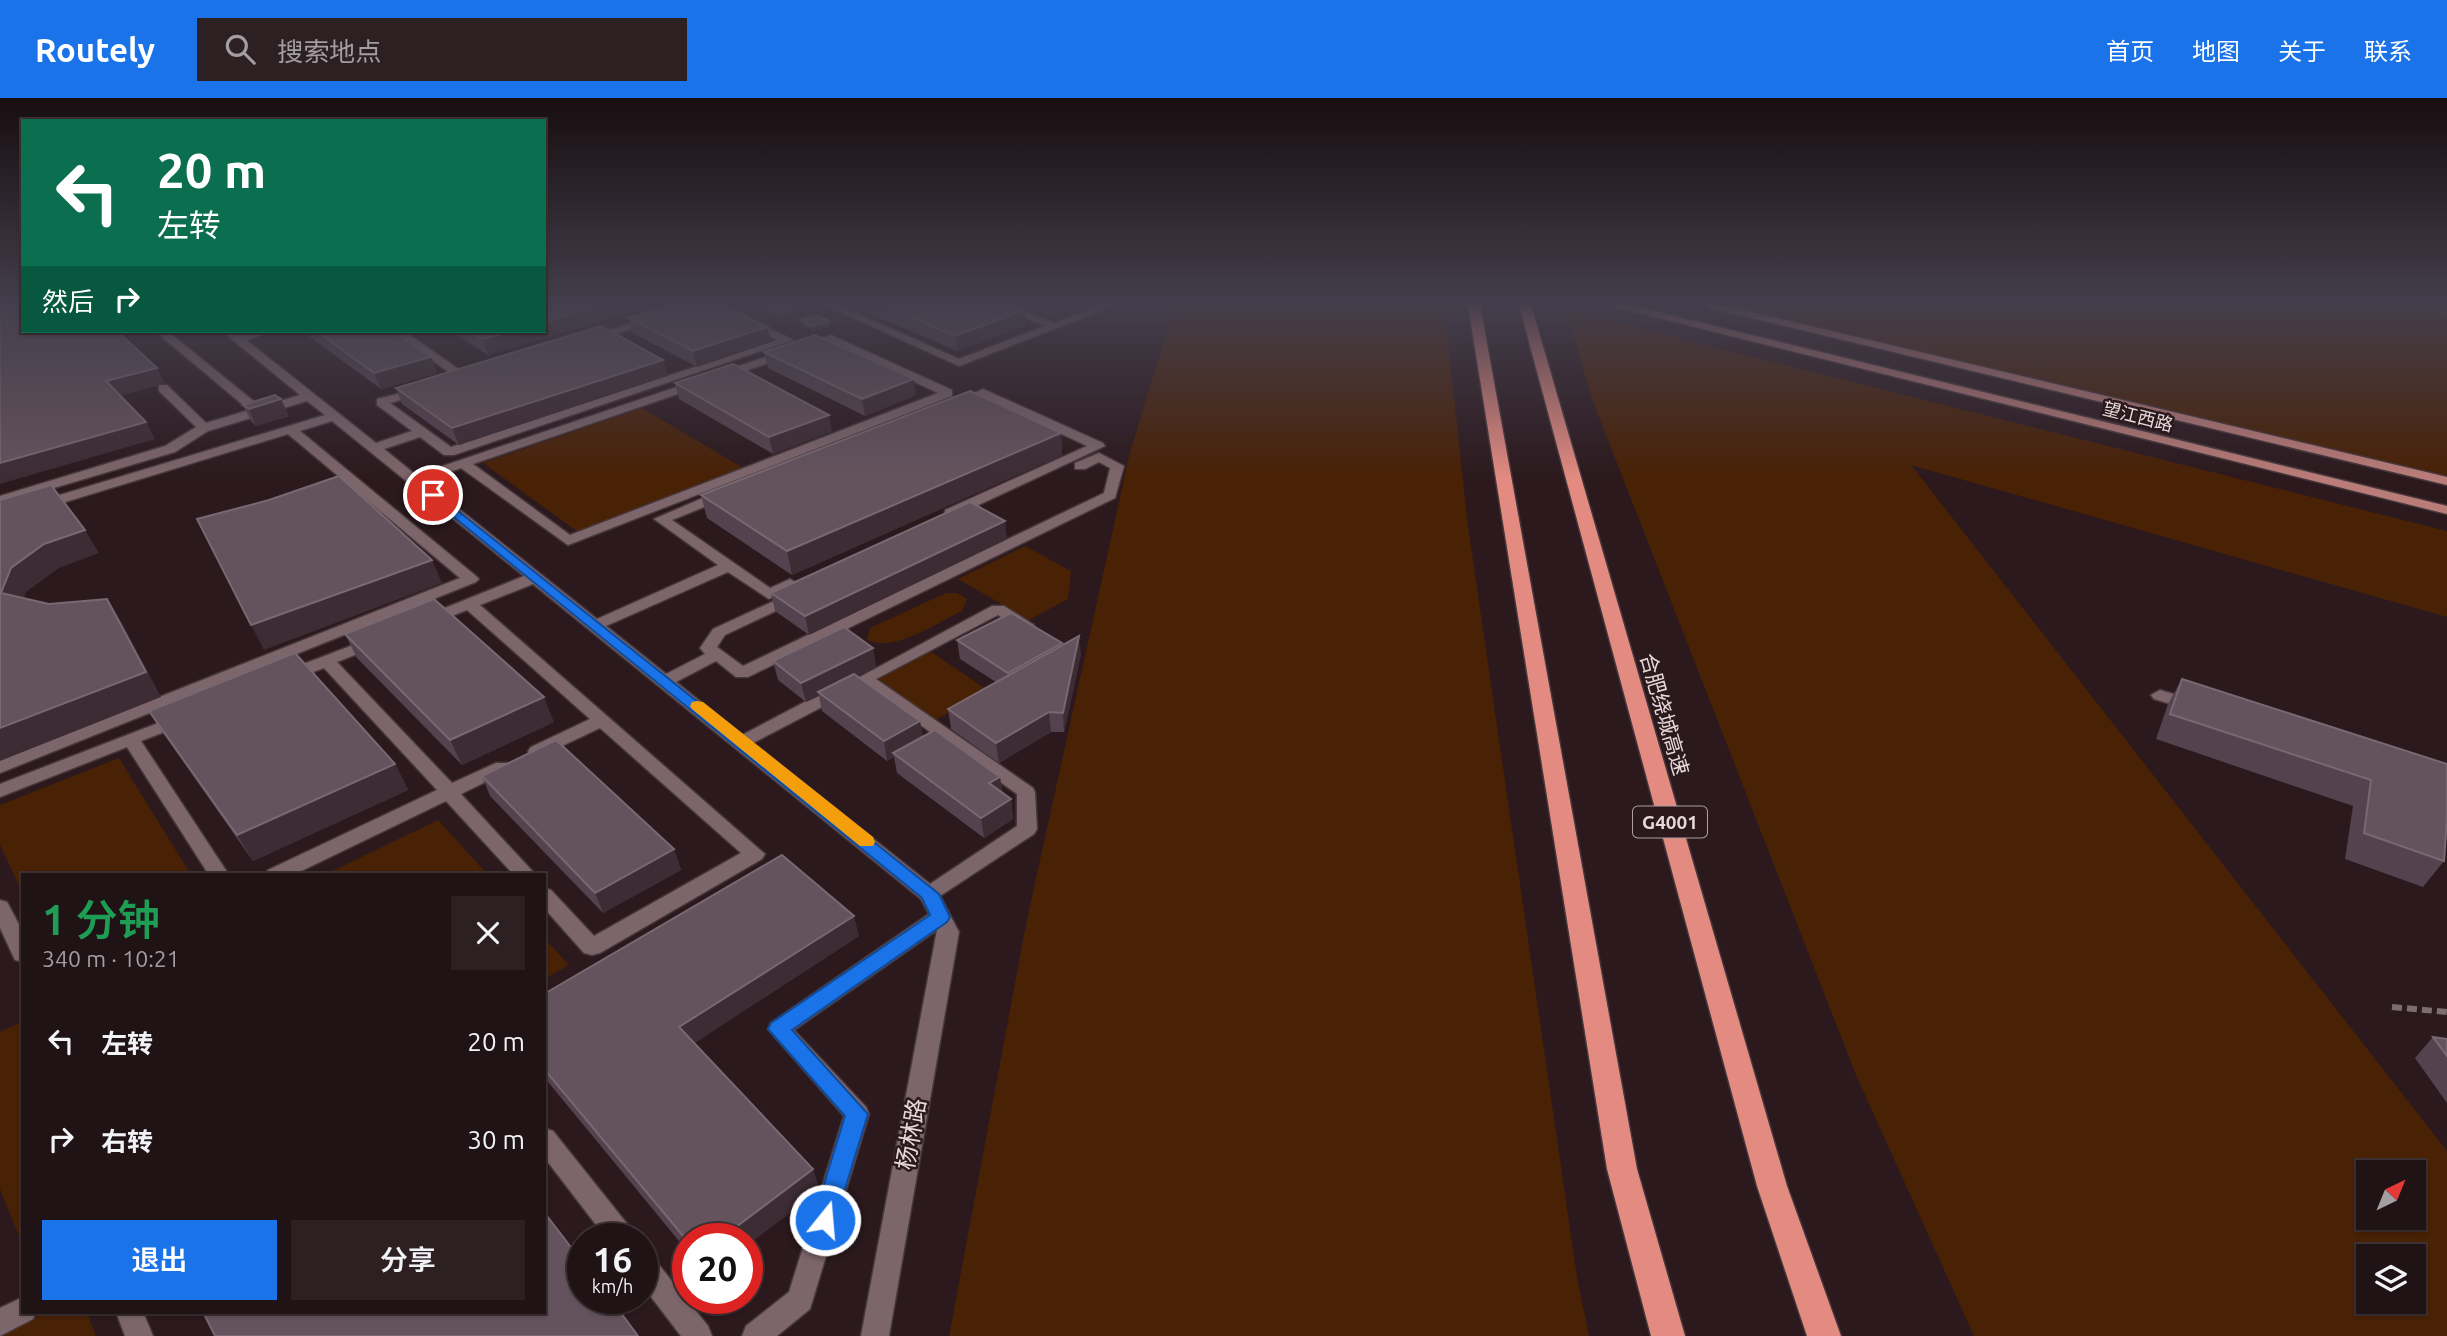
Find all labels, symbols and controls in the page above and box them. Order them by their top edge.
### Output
search box [197,18,687,81]
icon: search [221,30,259,68]
text: Routely [35,31,155,68]
text: 搜索地点 [277,37,381,66]
text: 首页 [2106,38,2154,65]
text: 地图 [2192,38,2240,65]
text: 关于 [2278,38,2326,65]
text: 联系 [2364,38,2412,65]
text: 20 m [157,142,266,197]
icon: left [42,147,133,238]
text: 左转 [157,207,221,243]
icon: right [108,280,146,318]
text: 然后 [42,287,94,316]
street label: 望江西路 [2101,398,2175,434]
pin [403,465,463,525]
icon: arrive [414,476,452,514]
street label: 合肥绕城高速 [1636,650,1694,778]
road number: G4001 [1633,806,1707,838]
text: 1 分钟 [42,896,160,943]
button: close [451,896,525,970]
text: 340 m · 10:21 [42,946,180,971]
icon: left [42,1022,80,1060]
text: 20 m [467,1027,525,1056]
text: 左转 [101,1029,153,1058]
street label: 杨林路 [891,1096,931,1172]
icon: right [42,1120,80,1158]
text: 30 m [467,1125,525,1154]
text: 右转 [101,1127,153,1156]
north arrow [2356,1160,2426,1230]
map controls [2356,1160,2426,1314]
position arrow [788,1183,862,1257]
button: 退出 [42,1220,277,1300]
button: 分享 [291,1220,525,1300]
speed limit sign: 20 [672,1223,763,1314]
text: 16 [593,1239,632,1279]
button: layers [2356,1244,2426,1314]
text: km/h [592,1276,633,1296]

